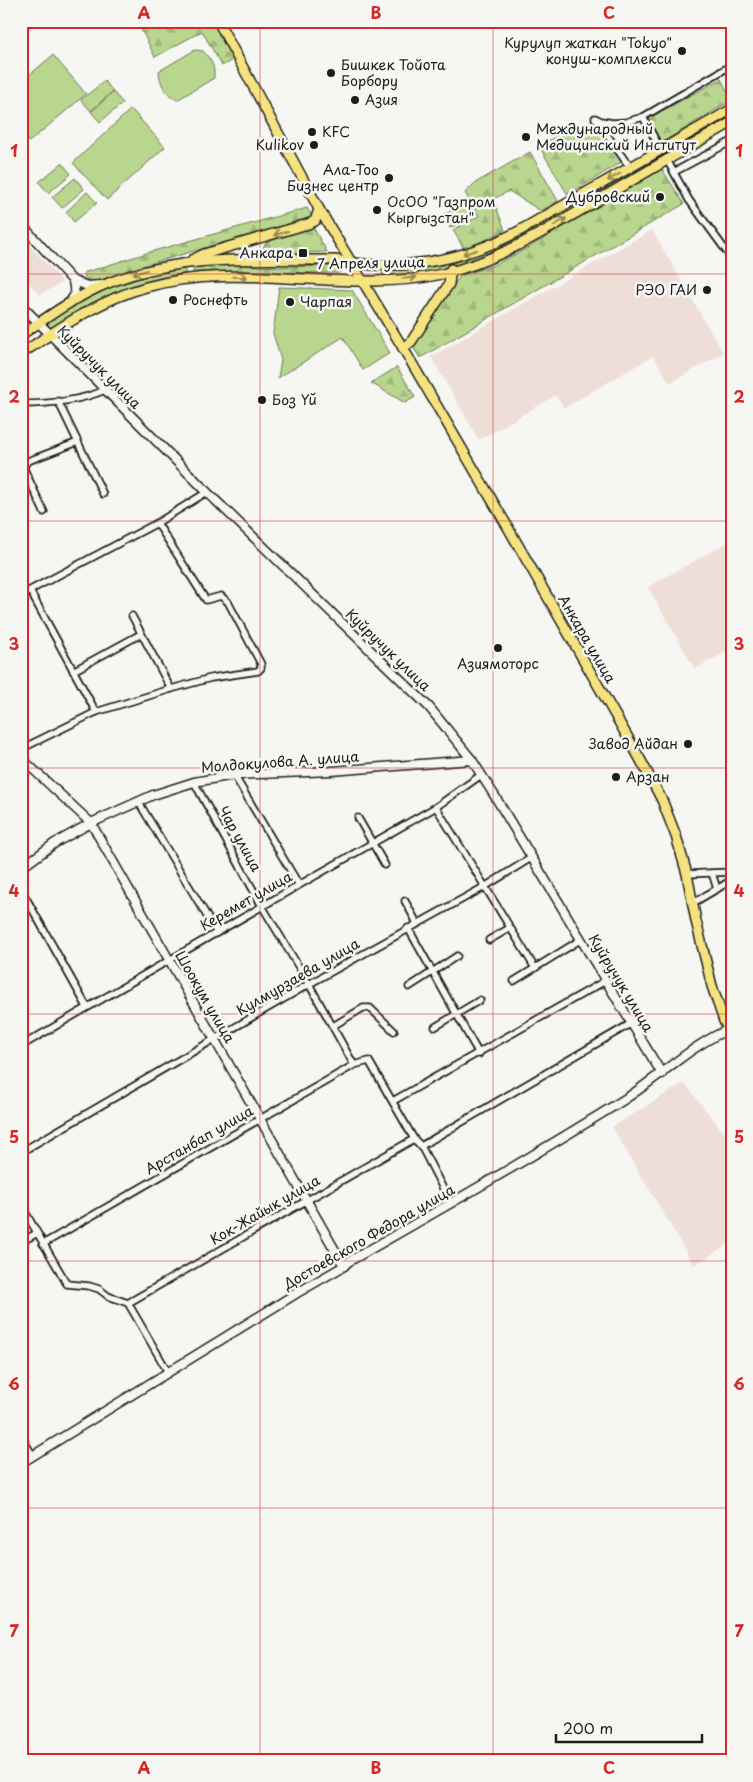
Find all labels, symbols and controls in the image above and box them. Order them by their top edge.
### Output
text: A [138,0,151,24]
text: B [371,0,382,24]
text: C [603,0,615,24]
place label: Курулуп жаткан "Tokyo" конуш-комплекси [504,32,672,69]
marker: Курулуп жаткан "Tokyo" конуш-комплекси [676,45,688,57]
place label: Бишкек Тойота Борбору [341,54,446,91]
marker: Бишкек Тойота Борбору [325,67,337,79]
place label: Азия [365,89,398,110]
marker: Азия [349,94,361,106]
place label: Международный Медицинский Институт [536,118,697,155]
place label: KFC [322,121,350,142]
marker: KFC [306,126,318,138]
marker: Международный Медицинский Институт [520,131,532,143]
place label: Kulikov [256,134,304,155]
text: 1 [10,138,18,162]
text: 1 [735,138,743,162]
marker: Kulikov [308,139,320,151]
place label: Ала-Тоо Бизнес центр [287,159,379,196]
marker: Ала-Тоо Бизнес центр [383,172,395,184]
one-way arrow [606,172,621,182]
place label: Дубровский [565,186,650,207]
place label: ОсОО "Газпром Кыргызстан" [387,191,496,228]
marker: Дубровский [654,191,666,203]
marker: ОсОО "Газпром Кыргызстан" [371,204,383,216]
one-way arrow [552,217,567,227]
one-way arrow [273,228,289,238]
place label: Анкара [239,242,293,263]
marker: Анкара [297,247,309,259]
one-way arrow [462,248,478,258]
street label: 7 Апреля улица [317,251,425,274]
one-way arrow [132,268,148,278]
one-way arrow [231,272,247,282]
one-way arrow [401,274,417,283]
place label: РЭО ГАИ [635,279,697,300]
marker: РЭО ГАИ [701,284,713,296]
place label: Роснефть [183,289,248,310]
place label: Чарпая [300,291,352,312]
marker: Роснефть [167,294,179,306]
marker: Чарпая [284,296,296,308]
street label: Куйручук улица [53,320,146,414]
text: 2 [8,384,20,408]
text: 2 [733,384,745,408]
place label: Боз Үй [272,389,317,410]
marker: Боз Үй [256,394,268,406]
street label: Анкара улица [554,591,621,687]
street label: Куйручук улица [341,603,436,696]
text: 3 [9,631,19,655]
text: 3 [734,631,744,655]
marker: Азиямоторс [492,642,504,654]
place label: Азиямоторс [457,653,539,674]
place label: Завод Айдан [589,733,678,754]
marker: Завод Айдан [682,738,694,750]
street label: Молдокулова А. улица [200,745,360,777]
place label: Арзан [626,766,669,787]
marker: Арзан [610,771,622,783]
street label: Чар улица [214,802,267,876]
street label: Керемет улица [196,866,296,936]
text: 4 [9,878,20,902]
text: 4 [734,878,745,902]
street label: Куйручук улица [584,930,659,1036]
street label: Кулмурзаева улица [232,933,363,1020]
street label: Шоокум улица [171,947,240,1047]
street label: Арстанбап улица [141,1100,257,1179]
text: 5 [9,1124,19,1148]
text: 5 [734,1124,744,1148]
street label: Кок-Жайык улица [206,1169,324,1250]
street label: Достоевского Федора улица [278,1179,458,1295]
text: 6 [8,1371,20,1395]
text: 6 [733,1371,745,1395]
text: 7 [9,1618,19,1642]
text: 7 [734,1618,744,1642]
scale bar [556,1712,702,1744]
text: 200 m [563,1716,613,1739]
text: A [138,1755,151,1779]
text: B [371,1755,382,1779]
text: C [603,1755,615,1779]

